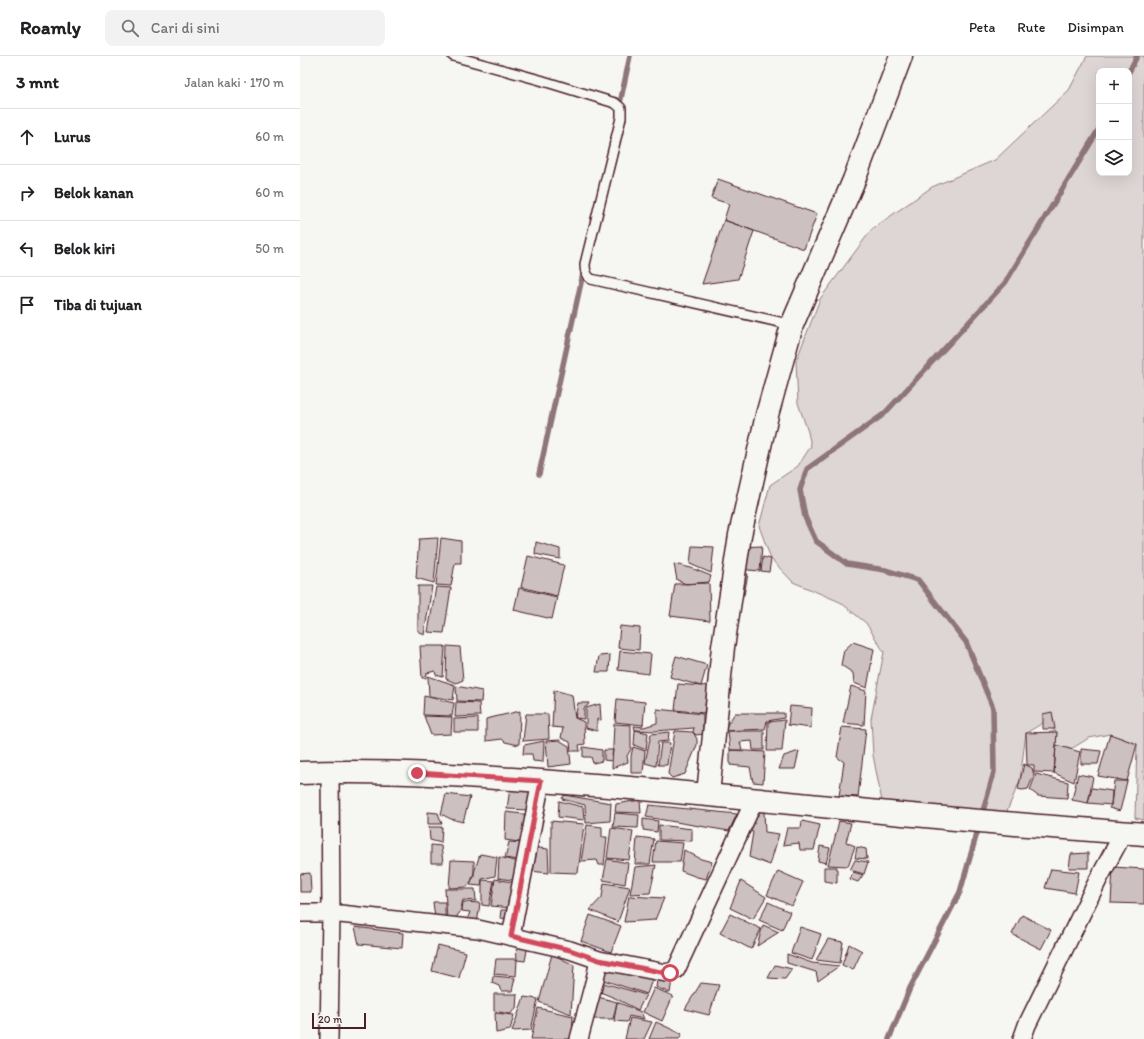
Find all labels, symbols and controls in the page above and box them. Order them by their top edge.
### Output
search box [105,10,385,46]
text: Roamly [20,16,81,39]
icon: search [119,17,141,39]
text: Cari di sini [151,19,220,37]
text: Peta [969,19,995,36]
text: Rute [1017,19,1045,36]
text: Disimpan [1067,19,1124,36]
map controls [1096,68,1132,176]
button: + [1096,68,1132,104]
text: 3 mnt [16,72,59,92]
text: Jalan kaki · 170 m [184,75,284,90]
button: − [1096,104,1132,140]
icon: ahead [16,126,38,148]
text: Lurus [54,128,91,146]
text: 60 m [255,129,284,144]
button: layers [1096,140,1132,176]
icon: right [16,182,38,204]
text: Belok kanan [54,184,134,202]
text: 60 m [255,185,284,200]
icon: left [16,238,38,260]
text: Belok kiri [54,240,115,258]
text: 50 m [255,241,284,256]
icon: arrive [16,294,38,316]
text: Tiba di tujuan [54,296,142,314]
route end [408,764,426,782]
route start [661,964,679,982]
scale bar [312,1011,366,1030]
text: 20 m [318,1013,342,1026]

